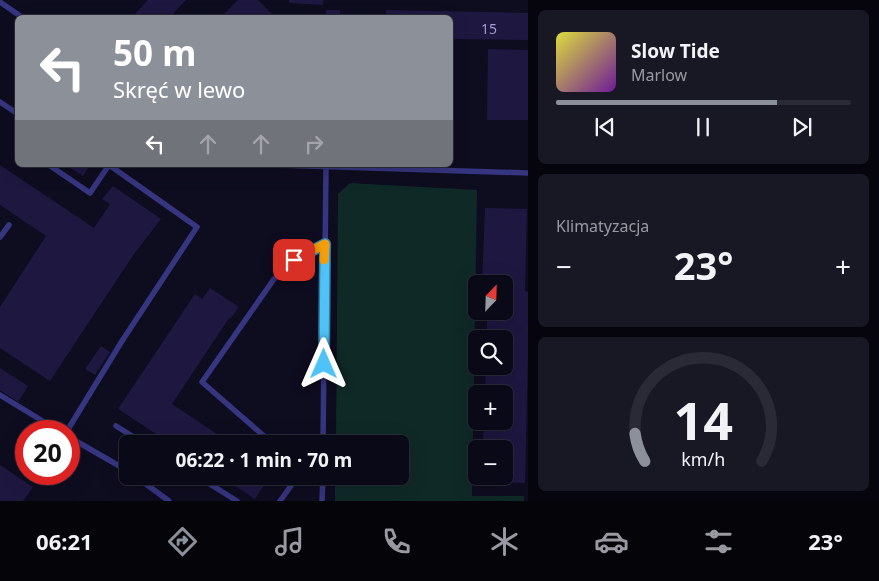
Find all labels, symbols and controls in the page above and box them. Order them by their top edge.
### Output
house number: 15 [481,19,497,38]
text: 50 m [113,29,196,76]
icon: left [30,35,95,100]
text: Slow Tide [631,38,720,64]
text: Marlow [631,64,687,86]
text: Skręć w lewo [113,74,245,104]
icon: previous [591,113,619,141]
icon: pause [689,113,717,141]
icon: next [788,113,816,141]
icon: left [141,130,169,158]
icon: ahead [194,130,222,158]
icon: ahead [247,130,275,158]
icon: right [300,130,328,158]
text: Klimatyzacja [556,215,649,237]
pin [273,239,315,281]
text: 23° [674,239,733,291]
icon: arrive [280,246,308,274]
text: − [556,247,572,285]
text: + [835,247,851,285]
north arrow [468,275,512,320]
map controls [468,275,513,485]
button: search [468,330,513,375]
position arrow [297,337,349,389]
text: 14 [674,384,733,455]
button: + [468,385,513,430]
speed limit sign: 20 [15,420,80,485]
button: − [468,440,513,485]
text: 06:22 · 1 min · 70 m [176,447,352,473]
text: km/h [682,447,725,471]
icon: directions [165,524,200,559]
icon: music [272,524,307,559]
icon: phone [379,524,414,559]
icon: climate [487,524,522,559]
icon: car [594,524,629,559]
icon: filters [701,524,736,559]
text: 06:21 [36,526,93,556]
text: 23° [808,526,843,556]

